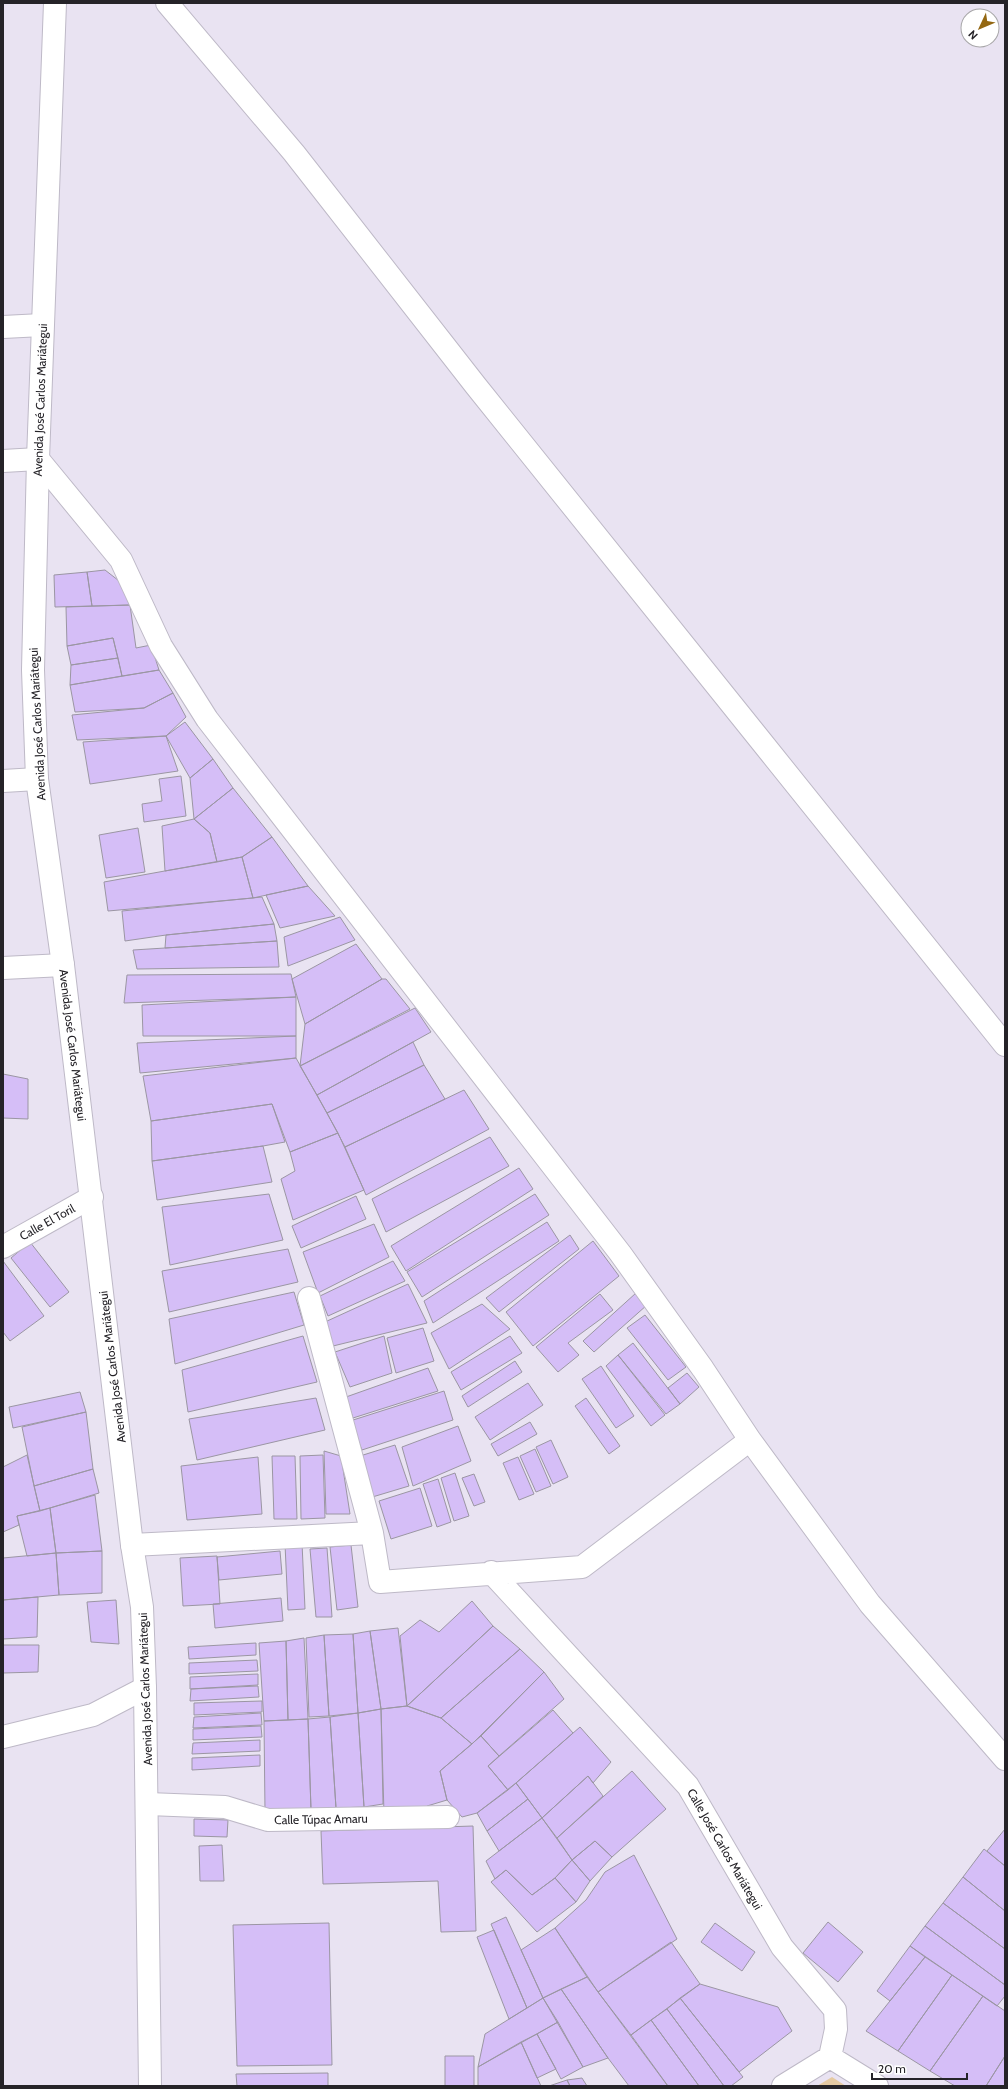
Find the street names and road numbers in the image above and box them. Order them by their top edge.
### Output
street label: Avenida José Carlos Mariátegui [30,323,50,477]
street label: Avenida José Carlos Mariátegui [26,647,48,801]
street label: Avenida José Carlos Mariátegui [56,968,90,1122]
street label: Calle El Toril [17,1201,77,1243]
street label: Avenida José Carlos Mariátegui [95,1290,129,1444]
street label: Avenida José Carlos Mariátegui [135,1612,155,1766]
street label: Calle José Carlos Mariátegui [684,1786,766,1912]
street label: Calle Túpac Amaru [274,1811,368,1827]

